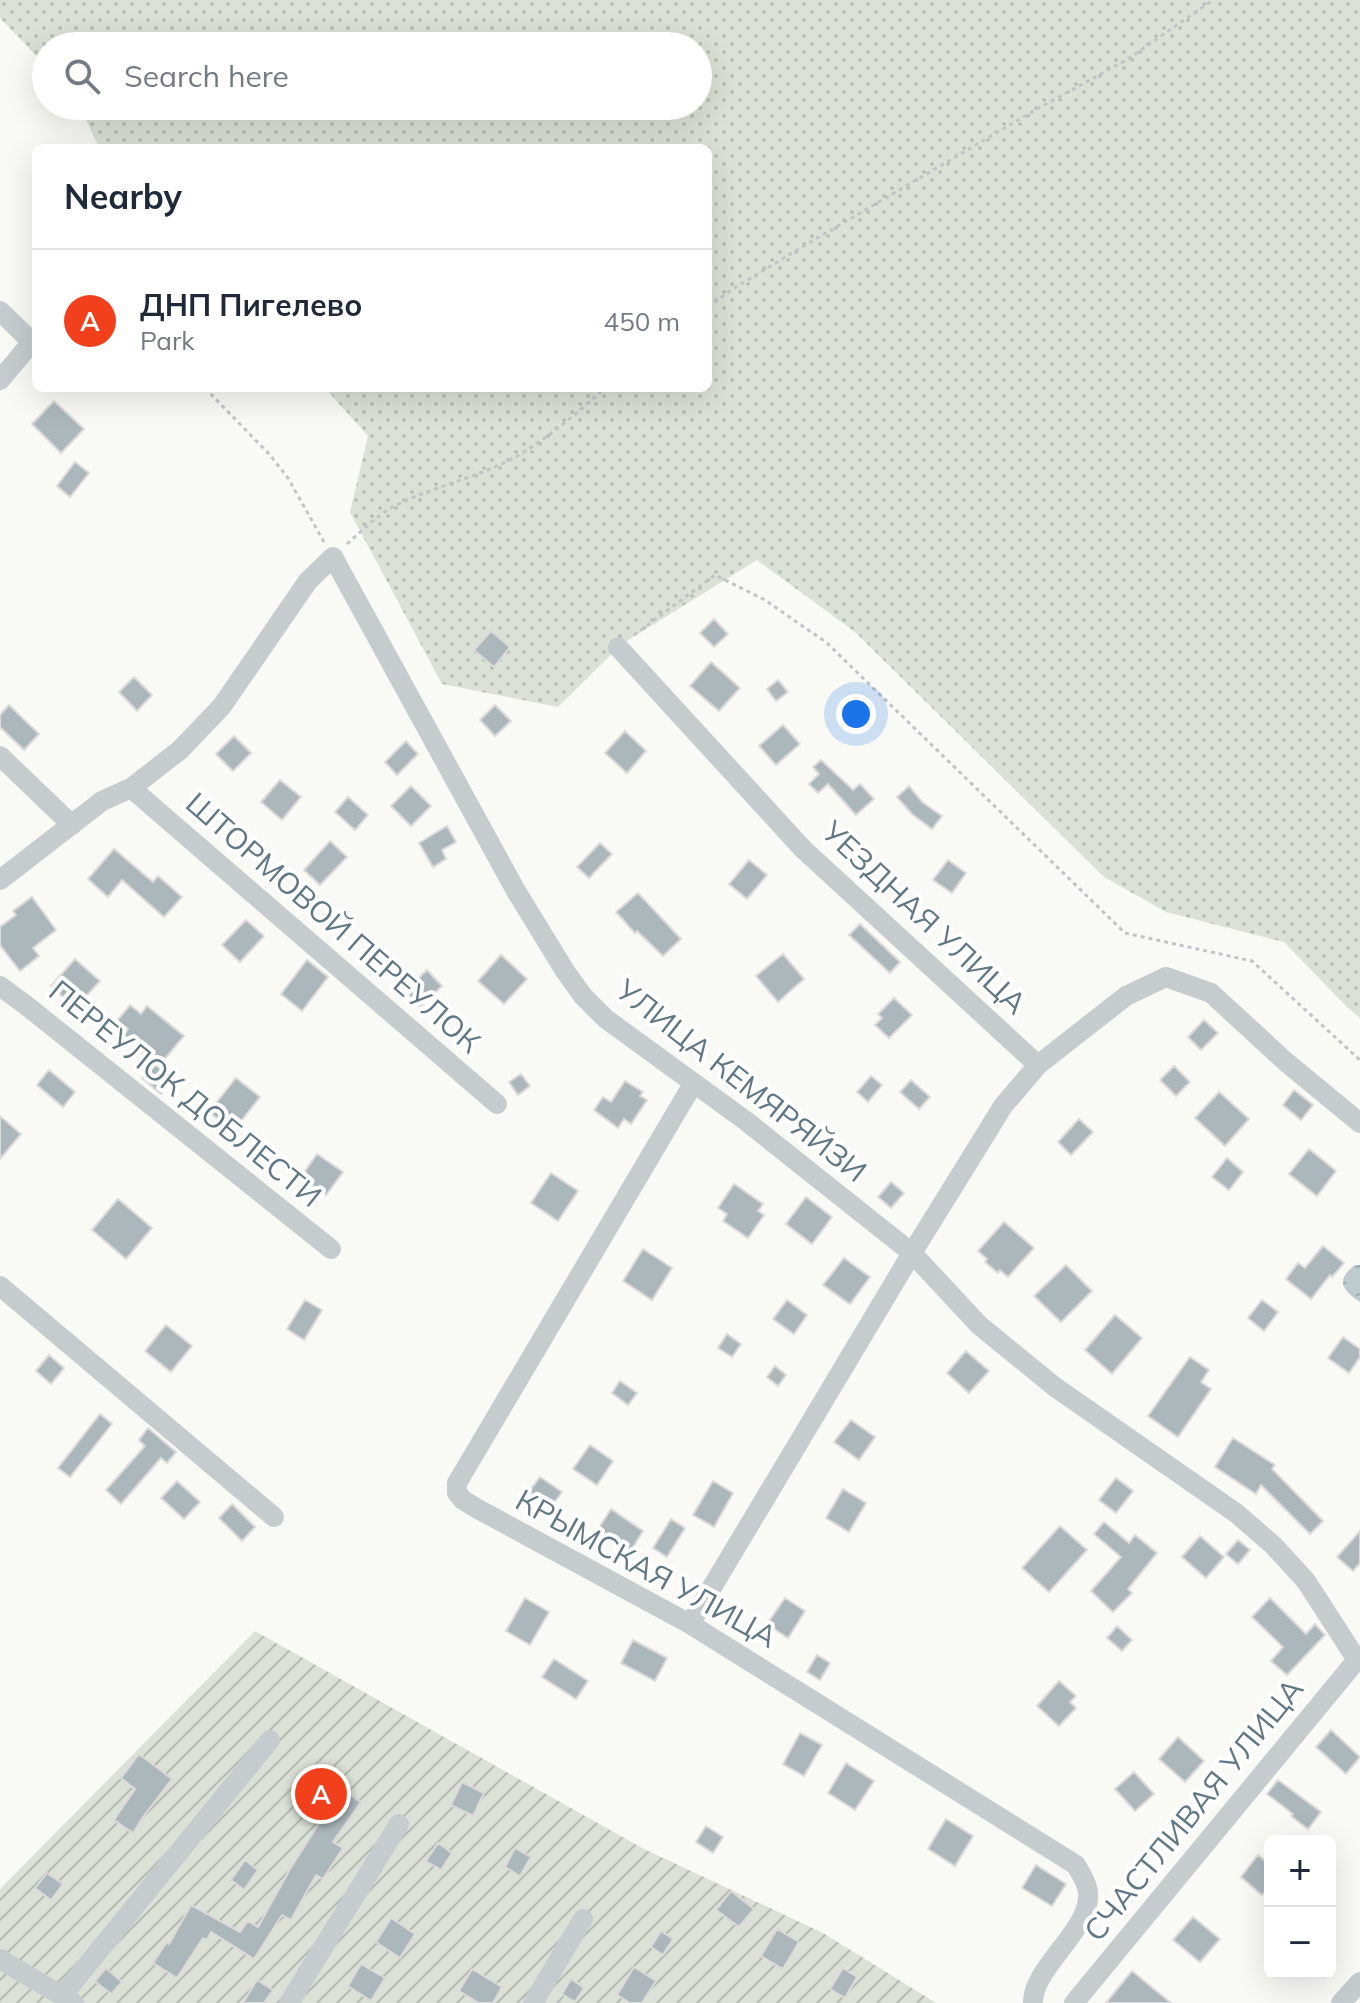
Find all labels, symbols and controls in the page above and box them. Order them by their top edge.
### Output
search box [32,32,712,120]
icon: search [60,54,104,98]
text: Search here [124,57,289,95]
text: Nearby [64,175,182,218]
text: ДНП Пигелево [140,286,362,324]
text: A [80,305,100,338]
text: 450 m [604,305,680,338]
text: Park [140,324,195,357]
your location [836,694,876,734]
street label: ШТОРМОВОЙ ПЕРЕУЛОК [179,784,489,1061]
street label: УЕЗДНАЯ УЛИЦА [814,812,1035,1022]
street label: УЛИЦА КЕМЯРЯЙЗИ [608,970,874,1190]
street label: ПЕРЕУЛОК ДОБЛЕСТИ [42,972,330,1215]
street label: КРЫМСКАЯ УЛИЦА [509,1481,784,1656]
street label: СЧАСТЛИВАЯ УЛИЦА [1075,1670,1311,1949]
pin: A [295,1764,347,1824]
map controls [1264,1835,1336,1979]
button: + [1264,1835,1336,1907]
button: − [1264,1907,1336,1979]

